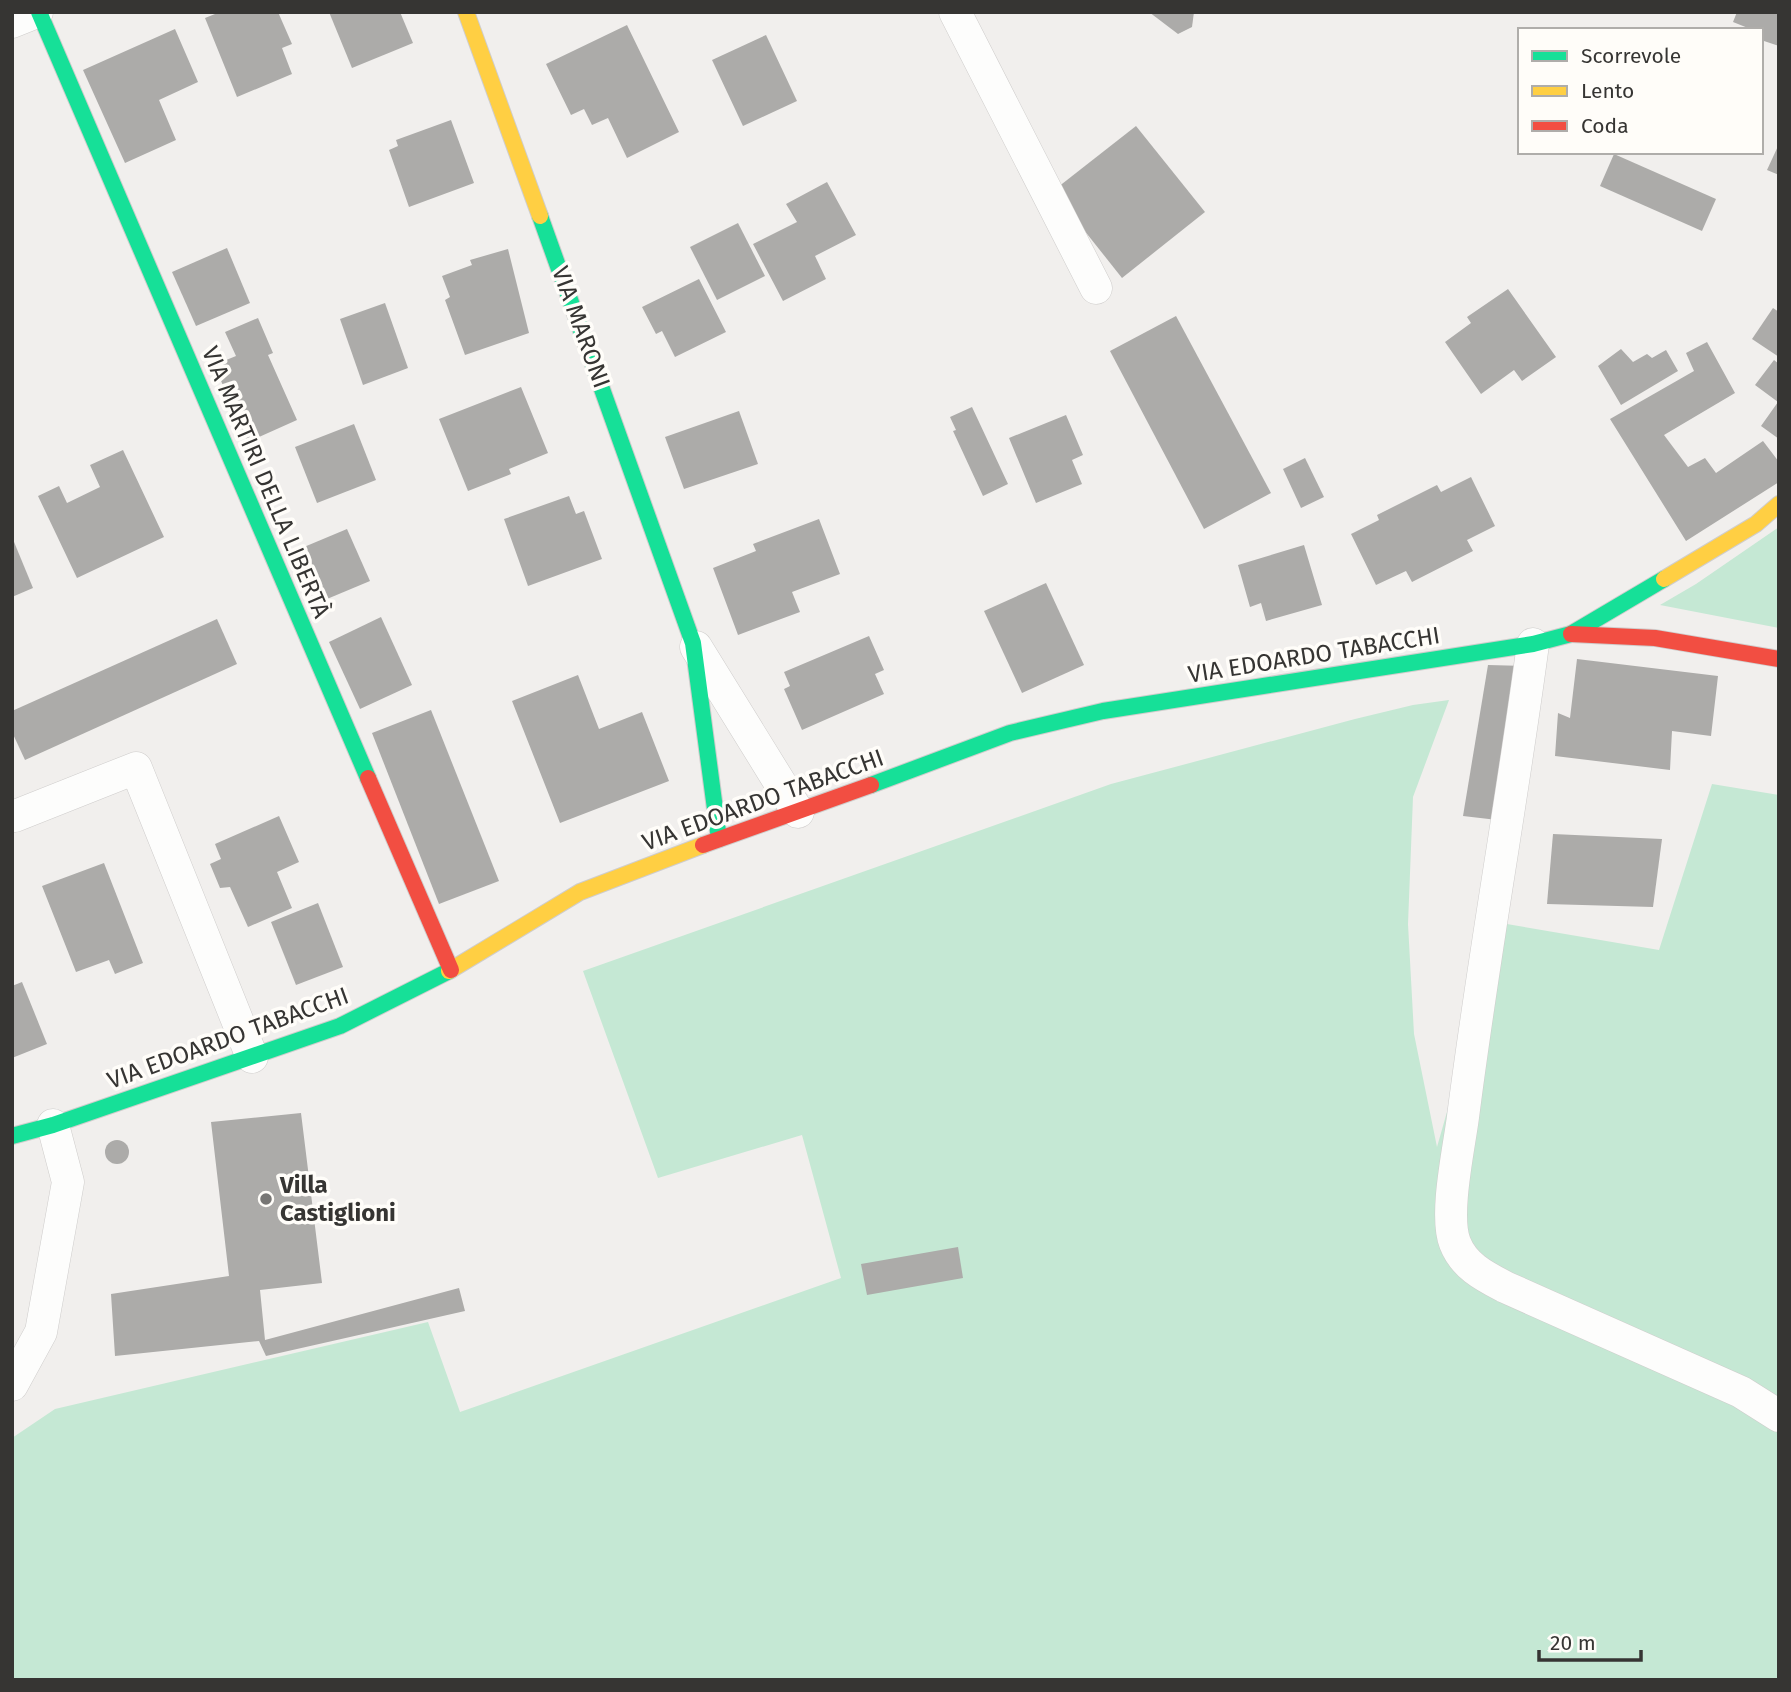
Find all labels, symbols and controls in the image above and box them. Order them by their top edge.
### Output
legend [1518,28,1763,154]
text: Scorrevole [1581,43,1681,69]
text: Lento [1581,78,1634,104]
text: Coda [1581,113,1629,139]
street label: VIA MARONI [546,262,616,392]
street label: VIA MARTIRI DELLA LIBERTÀ [196,342,337,622]
street label: VIA EDOARDO TABACCHI [1186,621,1442,689]
street label: VIA EDOARDO TABACCHI [639,743,887,857]
street label: VIA EDOARDO TABACCHI [104,981,352,1095]
place label: Villa Castiglioni [279,1171,396,1227]
marker: Villa Castiglioni [258,1191,274,1207]
scale bar [1539,1618,1640,1662]
text: 20 m [1550,1630,1596,1656]

